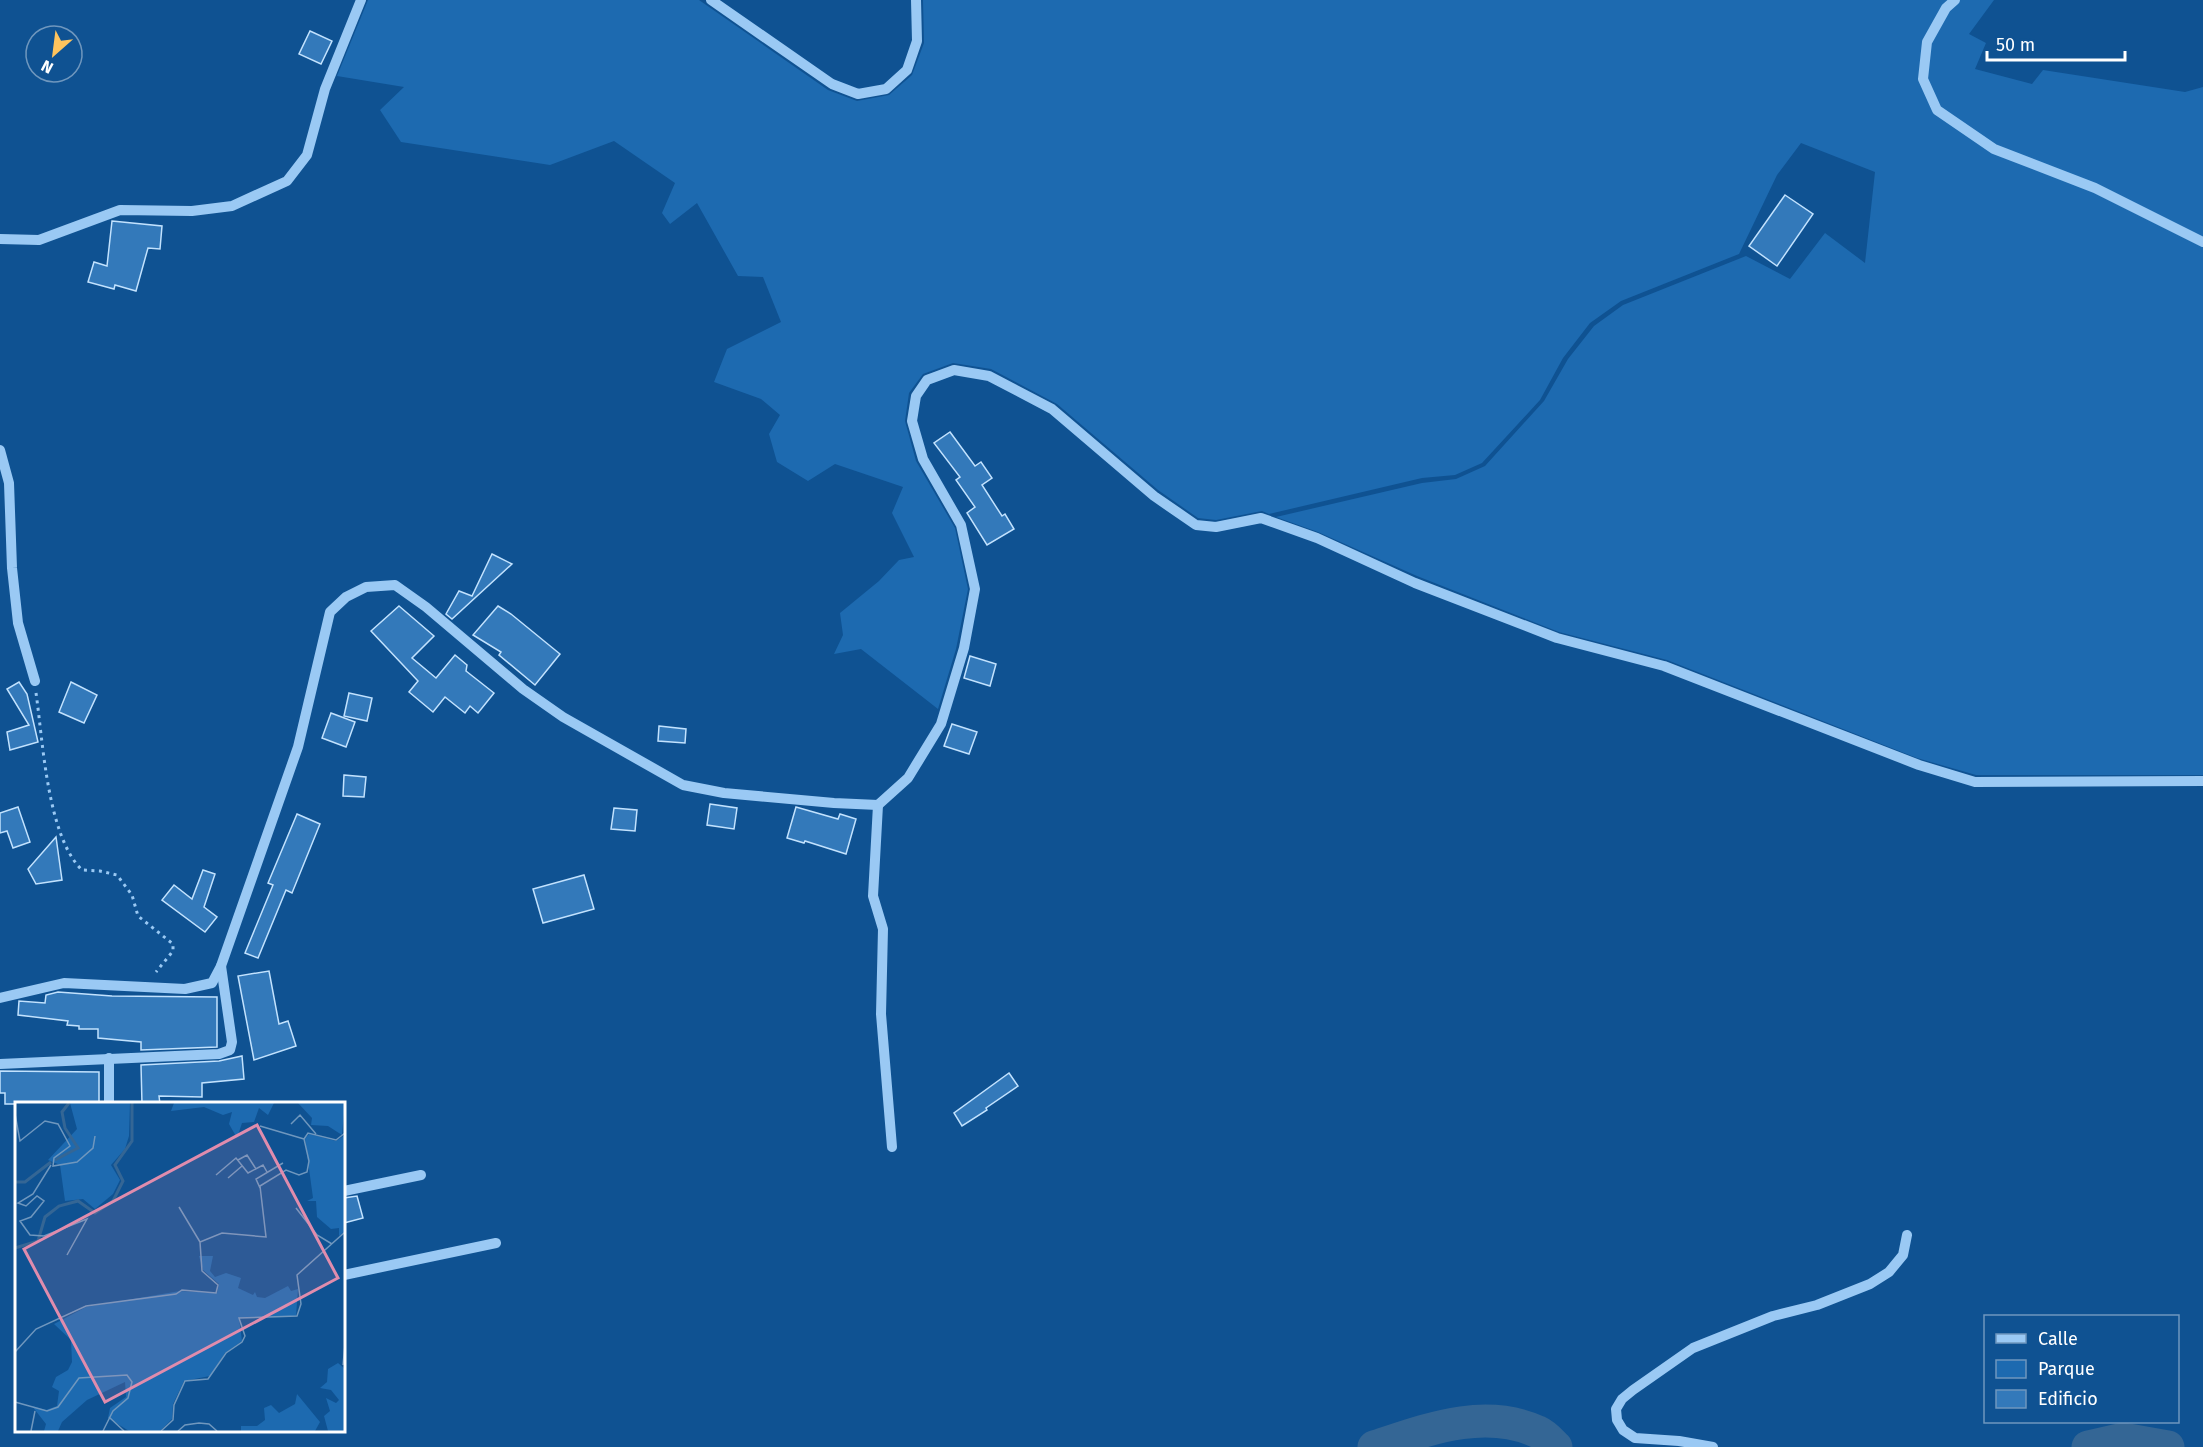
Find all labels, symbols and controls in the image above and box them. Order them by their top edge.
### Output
north arrow [24,24,84,84]
scale bar [1987,24,2125,62]
text: 50 m [1996,34,2035,56]
text: N [38,56,56,78]
inset map [15,1102,345,1432]
legend [1984,1315,2179,1423]
text: Calle [2038,1328,2078,1350]
text: Parque [2038,1358,2095,1380]
text: Edificio [2038,1388,2098,1410]

